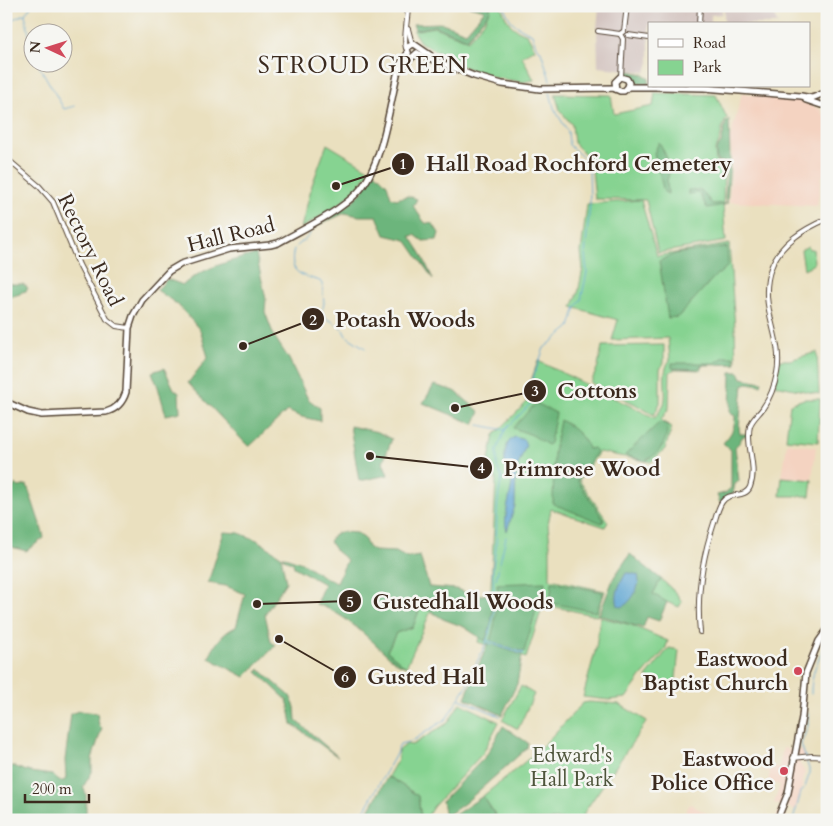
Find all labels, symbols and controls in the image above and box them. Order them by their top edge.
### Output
north arrow [22,22,72,72]
legend [648,22,810,88]
text: Road [693,33,726,53]
text: N [26,40,45,54]
district label: STROUD GREEN [258,49,468,82]
text: Park [693,57,722,77]
callout: Hall Road Rochford Cemetery [391,145,741,182]
text: Hall Road Rochford Cemetery [426,149,732,179]
text: 1 [399,154,407,174]
street label: Rectory Road [50,189,130,311]
street label: Hall Road [184,210,278,260]
callout: Potash Woods [300,301,486,338]
text: Potash Woods [335,305,475,335]
text: 2 [309,310,317,330]
callout: Cottons [523,372,647,409]
text: Cottons [557,376,637,406]
text: 3 [531,381,539,401]
callout: Primrose Wood [469,450,670,487]
text: Primrose Wood [504,454,661,484]
text: 4 [477,458,485,478]
callout: Gustedhall Woods [338,583,564,620]
text: Gustedhall Woods [372,587,554,617]
text: 5 [346,592,354,612]
place label: Eastwood Baptist Church [643,645,788,698]
callout: Gusted Hall [332,658,495,695]
text: Gusted Hall [367,662,486,692]
marker: Eastwood Baptist Church [792,665,804,677]
text: 6 [341,667,349,687]
park label: Edward's Hall Park [530,741,614,794]
place label: Eastwood Police Office [651,745,774,798]
marker: Eastwood Police Office [778,765,790,777]
scale bar [25,771,89,803]
text: 200 m [32,779,72,799]

